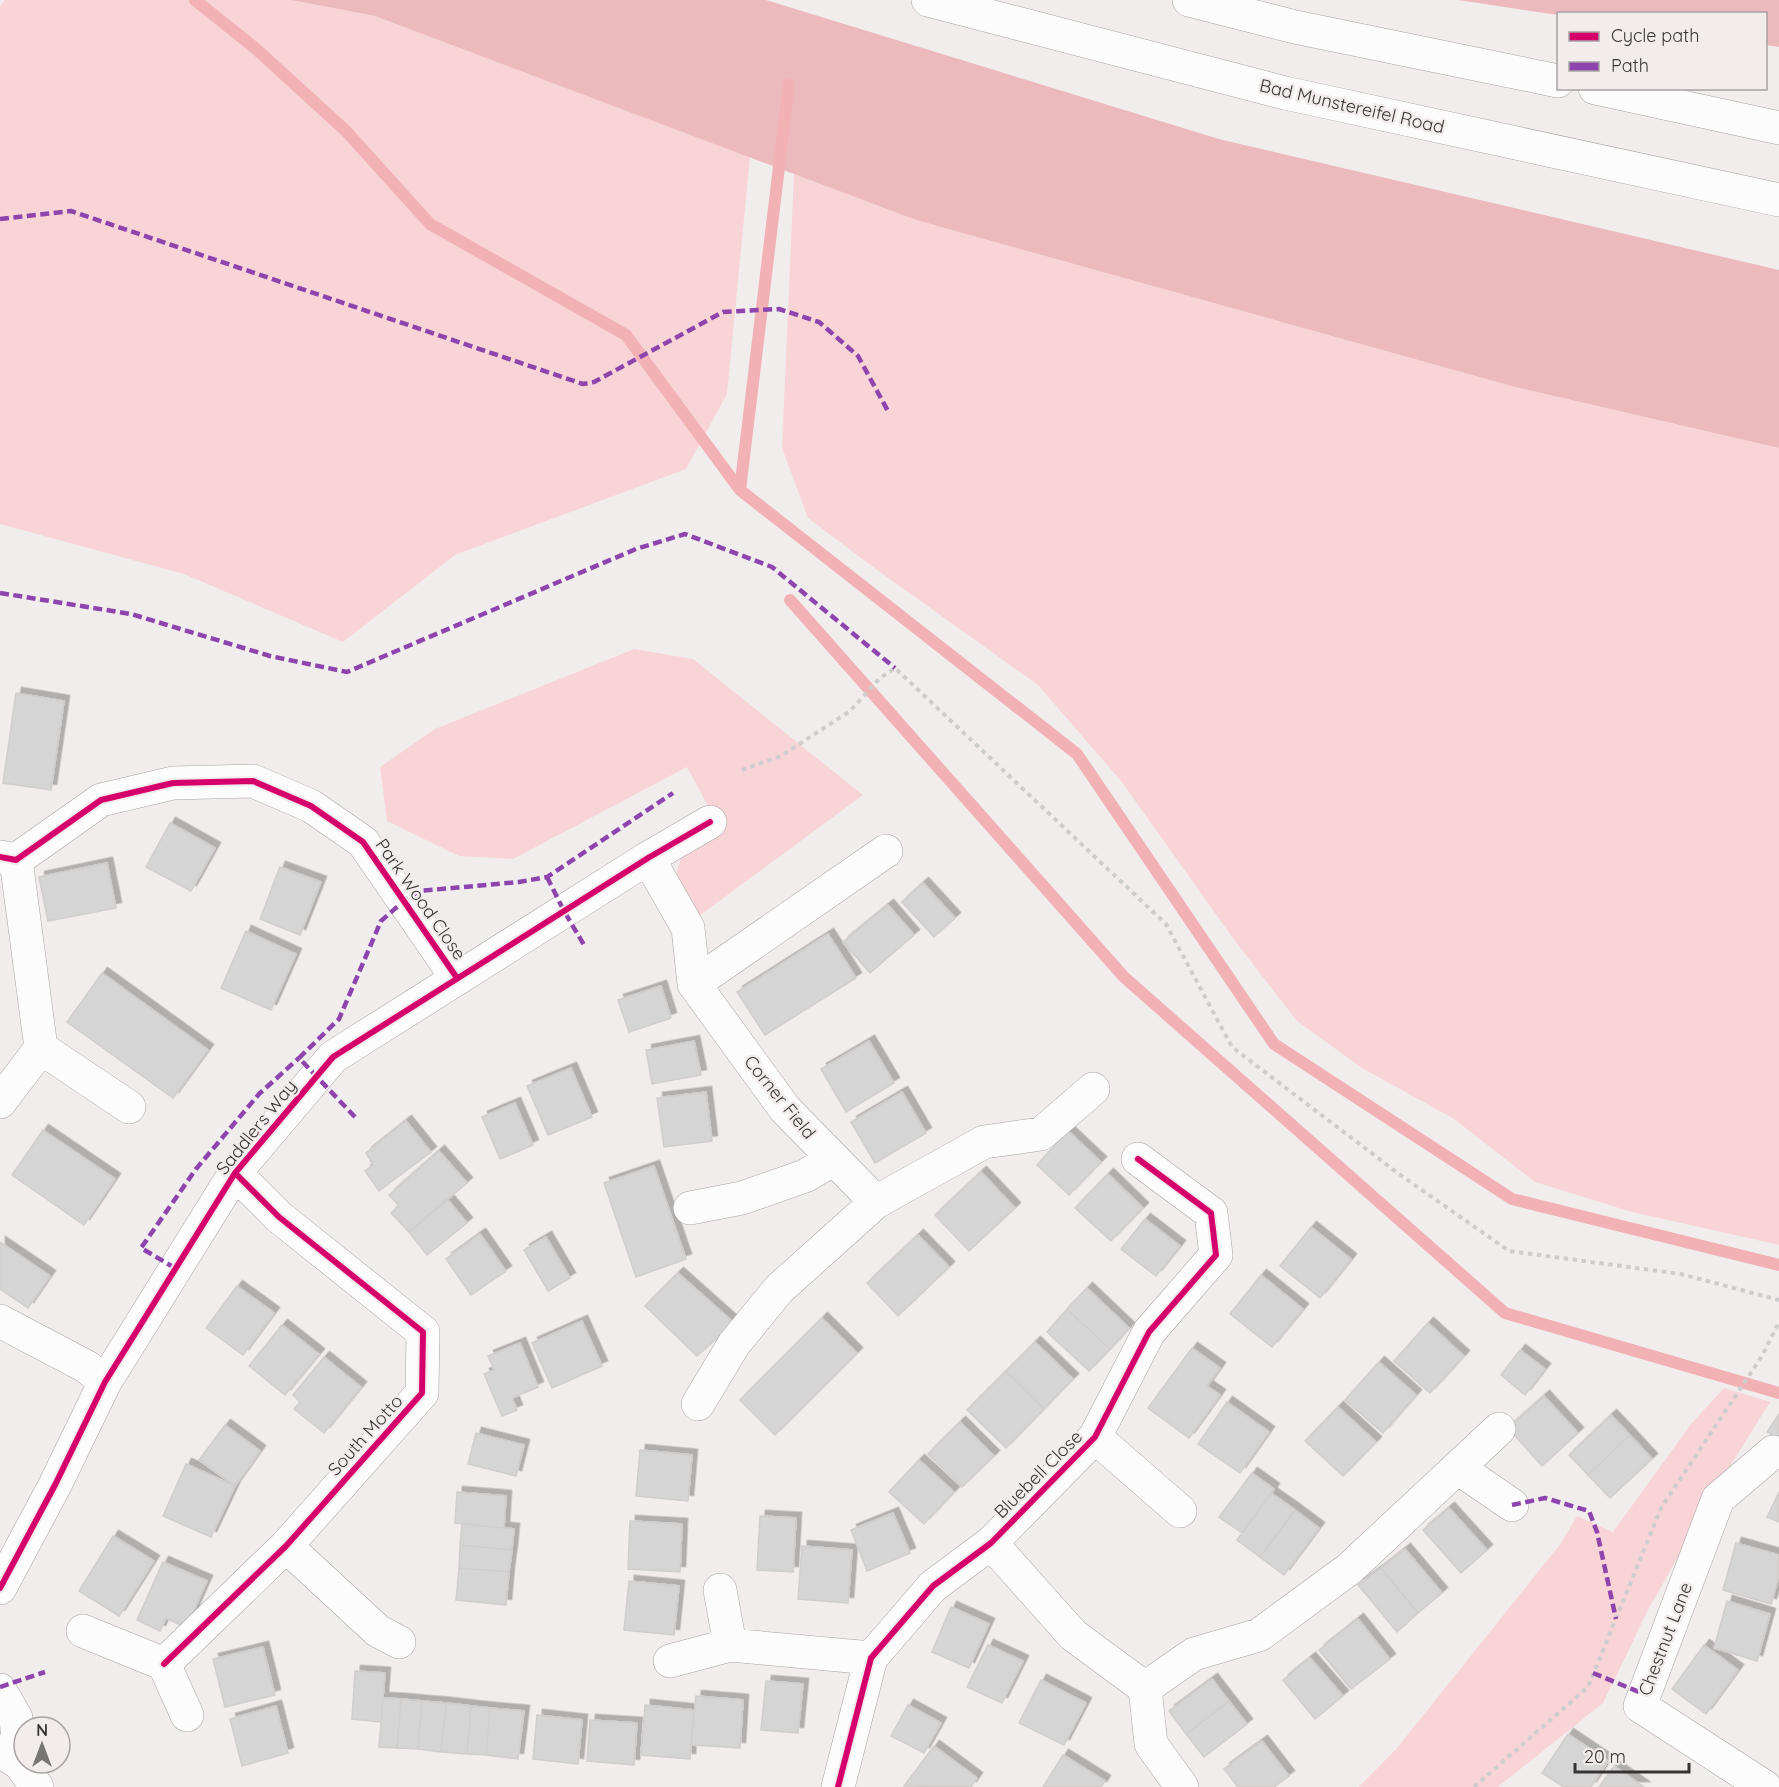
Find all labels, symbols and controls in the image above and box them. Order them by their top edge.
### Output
legend [1557,12,1767,90]
text: Cycle path [1611,24,1699,47]
text: Path [1611,54,1649,77]
street label: Bad Munstereifel Road [1257,74,1447,138]
street label: Park Wood Close [371,834,471,964]
street label: Corner Field [739,1050,821,1144]
street label: Saddlers Way [211,1075,301,1179]
street label: South Motto [323,1390,407,1480]
street label: Bluebell Close [989,1425,1087,1523]
street label: Chestnut Lane [1633,1579,1697,1699]
north arrow [12,1715,72,1775]
text: N [36,1720,48,1740]
scale bar [1575,1736,1689,1774]
text: 20 m [1584,1745,1626,1768]

